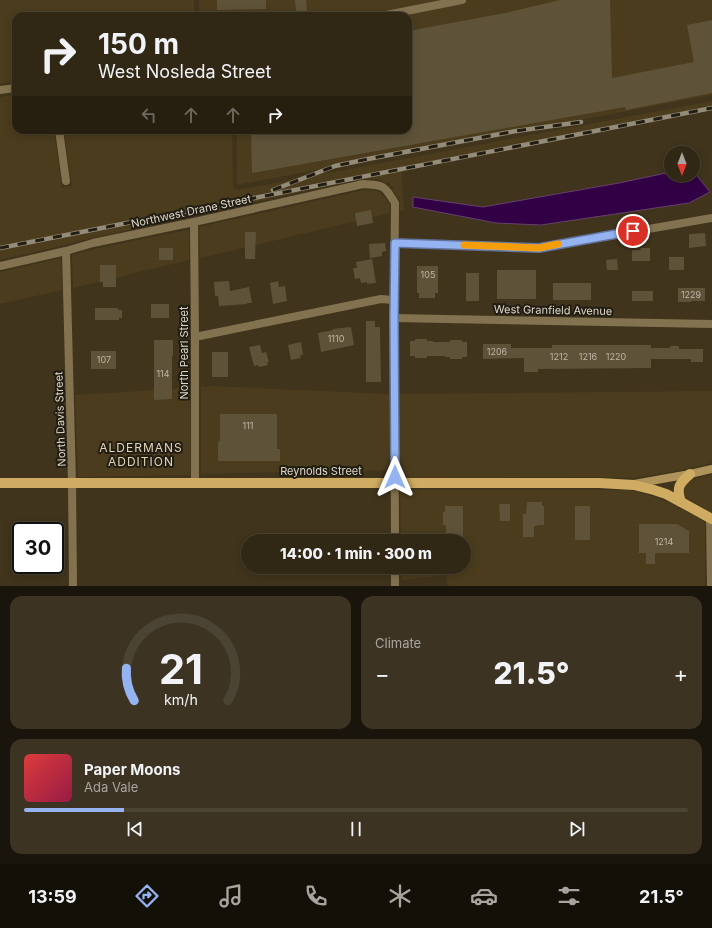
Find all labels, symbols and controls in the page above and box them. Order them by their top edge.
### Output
text: 150 m [98,27,179,61]
icon: right [32,28,84,80]
text: West Nosleda Street [98,61,271,82]
icon: left [138,104,160,126]
icon: ahead [180,104,202,126]
icon: ahead [222,104,244,126]
icon: right [264,104,286,126]
north arrow [664,146,700,182]
map controls [664,146,700,182]
street label: Northwest Drane Street [130,191,253,231]
pin [616,214,650,248]
icon: arrive [622,220,644,242]
house number: 105 [421,269,435,280]
house number: 1229 [681,289,702,300]
street label: West Granfield Avenue [494,302,612,318]
street label: North Pearl Street [177,306,191,400]
house number: 1110 [328,333,345,344]
house number: 1206 [487,346,508,357]
house number: 1212 [550,351,568,362]
house number: 1216 [579,351,598,362]
house number: 1220 [606,351,626,362]
house number: 107 [97,354,111,365]
house number: 114 [156,368,170,379]
street label: North Davis Street [51,371,69,467]
house number: 111 [243,420,253,431]
district label: ALDERMANS ADDITION [99,440,183,469]
position arrow [374,456,416,498]
street label: Reynolds Street [280,464,362,478]
speed limit sign: 30 [12,522,64,574]
house number: 1214 [655,536,673,547]
text: 14:00 · 1 min · 300 m [280,544,432,563]
text: Climate [375,635,421,651]
text: 21 [158,643,203,693]
text: 21.5° [493,655,570,691]
text: − [375,661,390,687]
text: + [673,661,688,687]
text: km/h [164,690,197,707]
text: Paper Moons [84,760,180,779]
text: Ada Vale [84,779,138,795]
icon: previous [124,818,146,840]
icon: pause [345,818,367,840]
icon: next [566,818,588,840]
icon: directions [133,882,161,910]
icon: music [217,882,245,910]
icon: phone [302,882,330,910]
icon: climate [386,882,414,910]
icon: car [470,882,498,910]
icon: filters [555,882,583,910]
text: 13:59 [28,886,77,907]
text: 21.5° [639,886,684,907]

